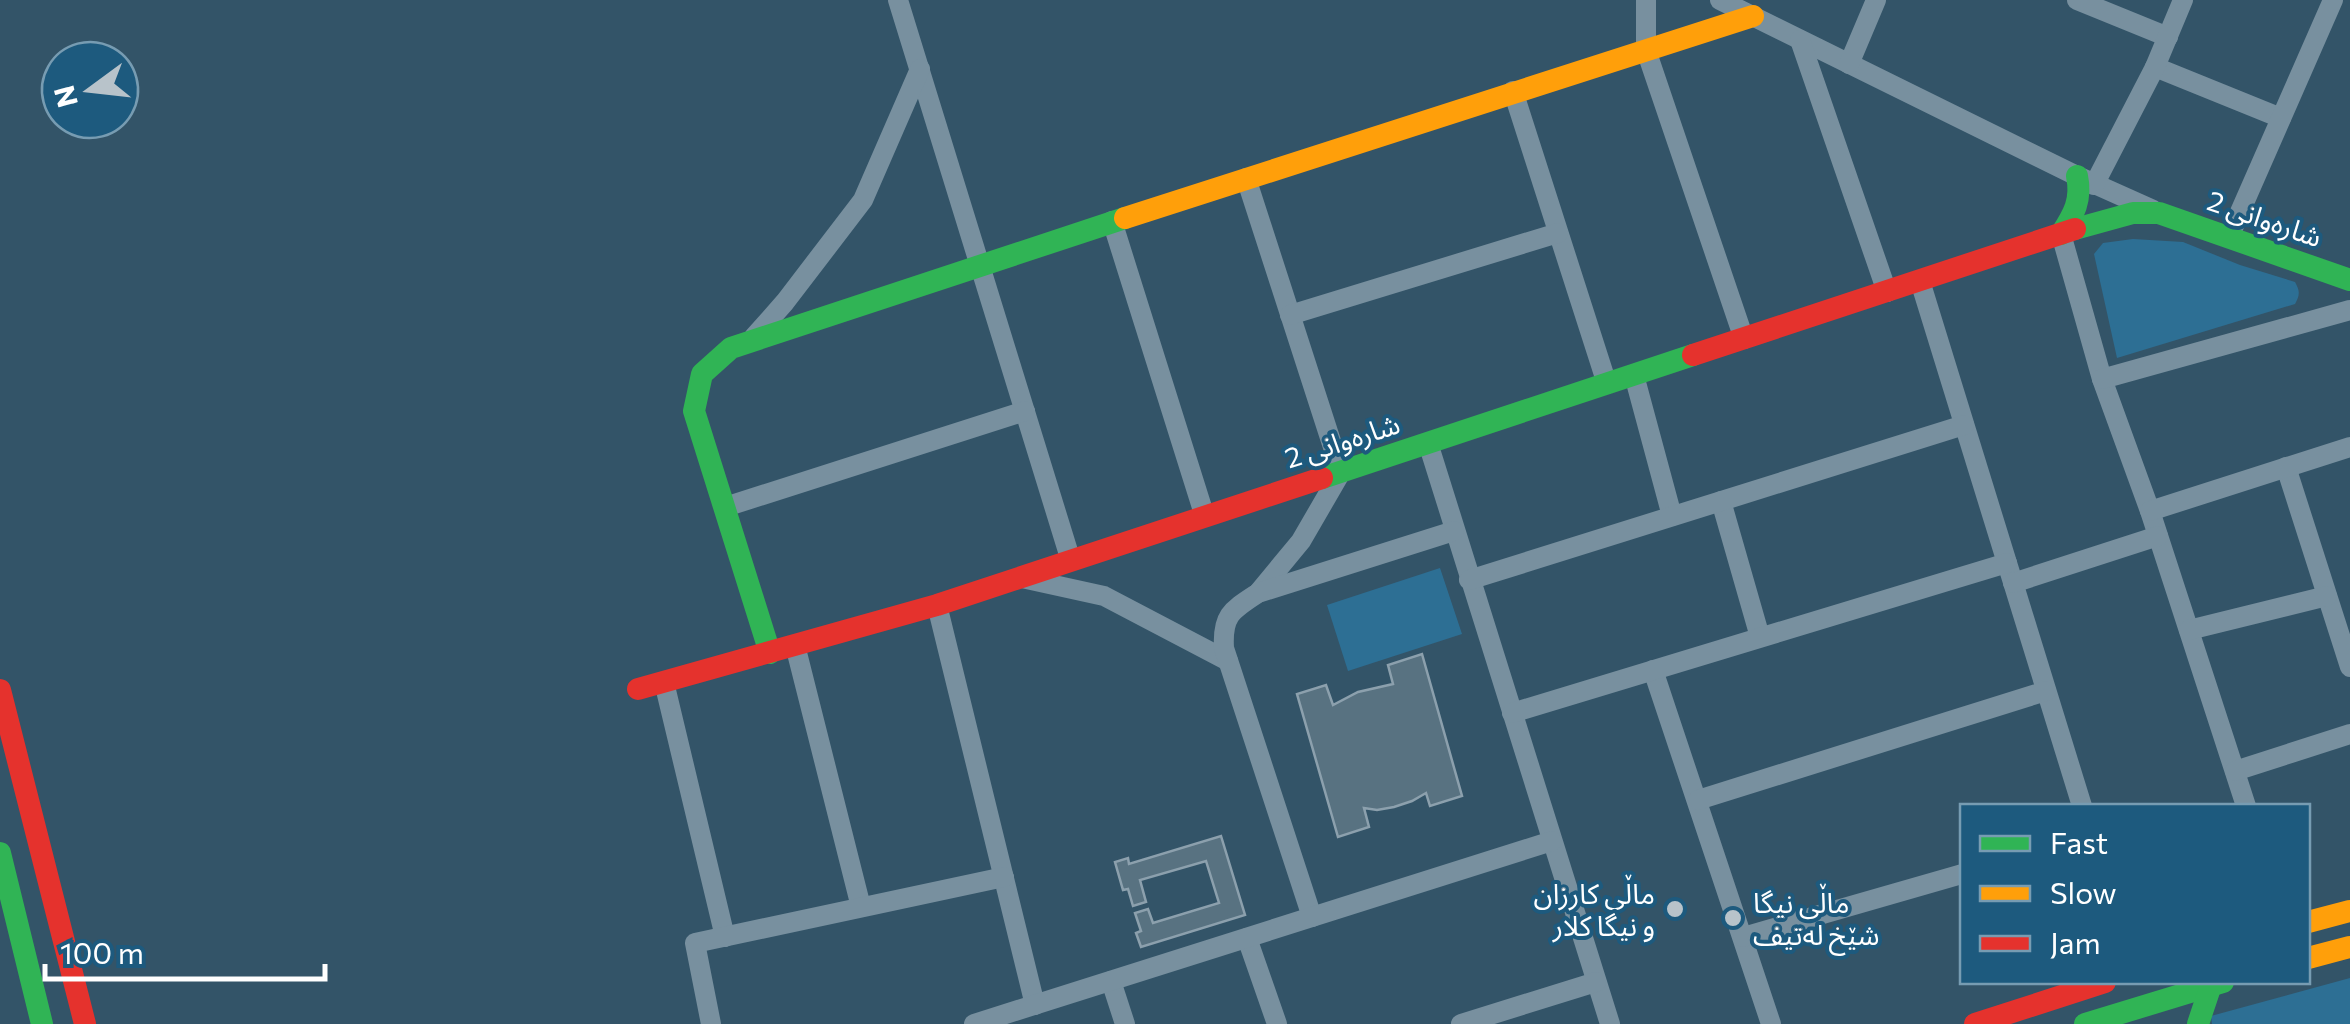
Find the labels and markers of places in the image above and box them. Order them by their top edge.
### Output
place label: ماڵی کارزان و نیگا کلار [1534,874,1655,943]
place label: ماڵی نیگا شێخ لەتیف [1753,883,1879,956]
marker: ماڵی کارزان و نیگا کلار [1664,898,1686,920]
marker: ماڵی نیگا شێخ لەتیف [1722,907,1744,929]

